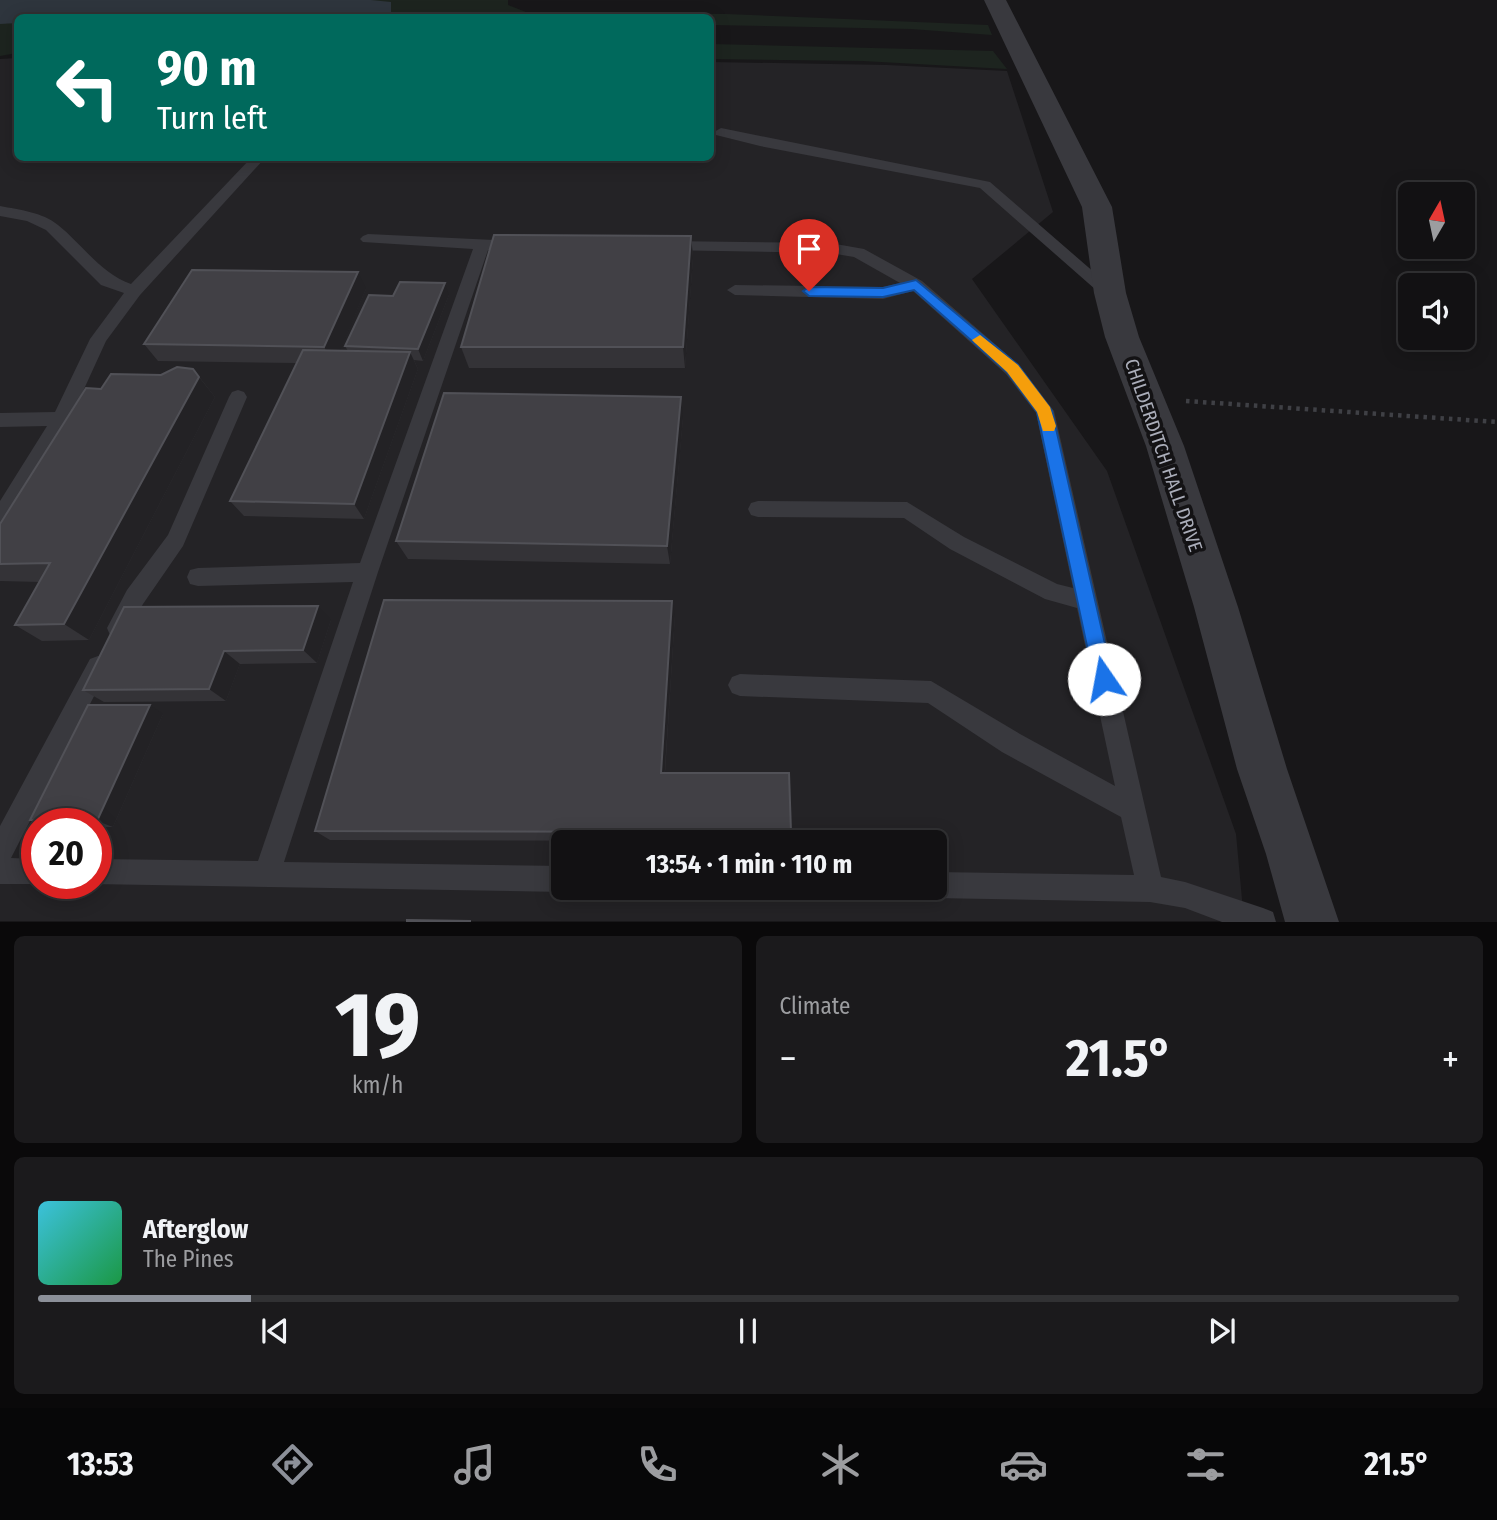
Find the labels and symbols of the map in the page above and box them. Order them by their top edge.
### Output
north arrow [1398,182,1475,259]
pin [779,219,839,291]
street label: CHILDERDITCH HALL DRIVE [1120,356,1207,555]
position arrow [1067,642,1141,716]
speed limit sign: 20 [21,808,112,899]

